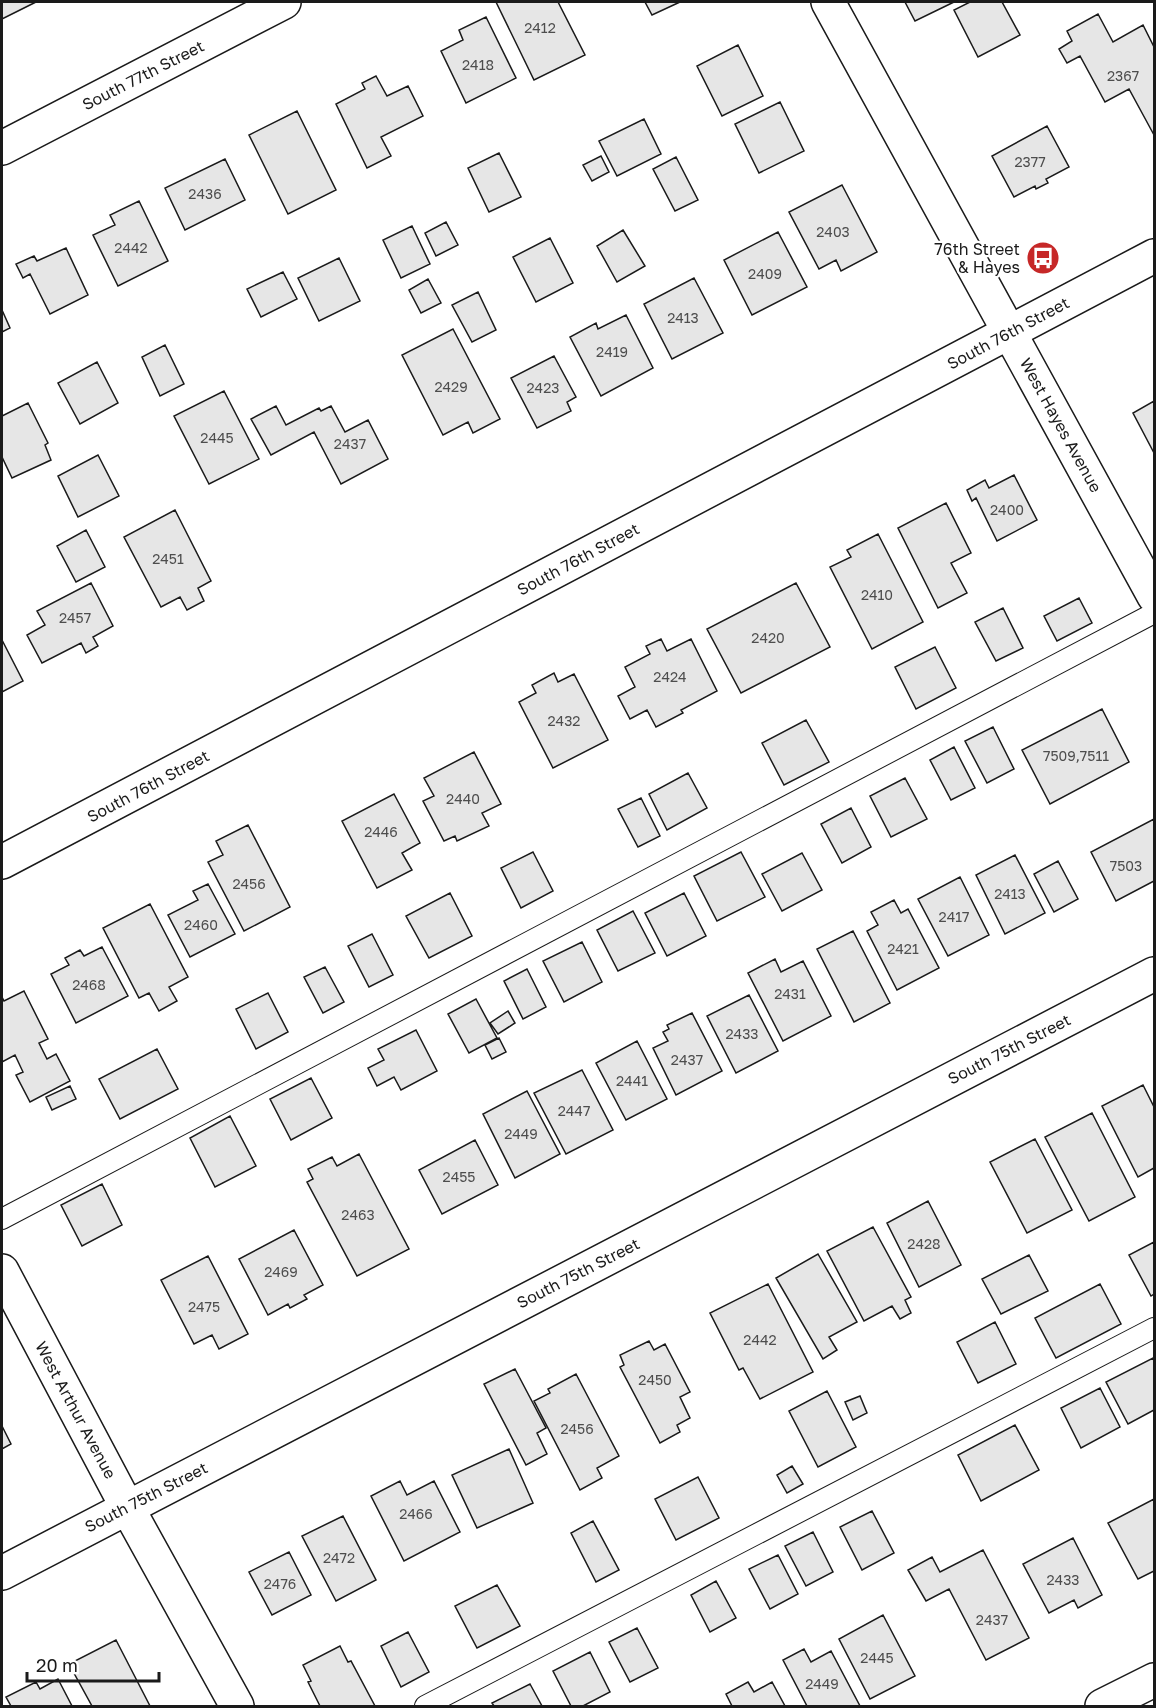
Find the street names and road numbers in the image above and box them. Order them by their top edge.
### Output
street label: South 77th Street [79,36,207,114]
street label: South 76th Street [943,292,1073,374]
street label: West Hayes Avenue [1016,354,1106,496]
street label: South 76th Street [513,518,643,600]
street label: South 76th Street [83,745,213,827]
street label: South 75th Street [944,1009,1074,1089]
street label: South 75th Street [513,1233,643,1313]
street label: West Arthur Avenue [31,1338,121,1482]
street label: South 75th Street [81,1457,211,1537]

